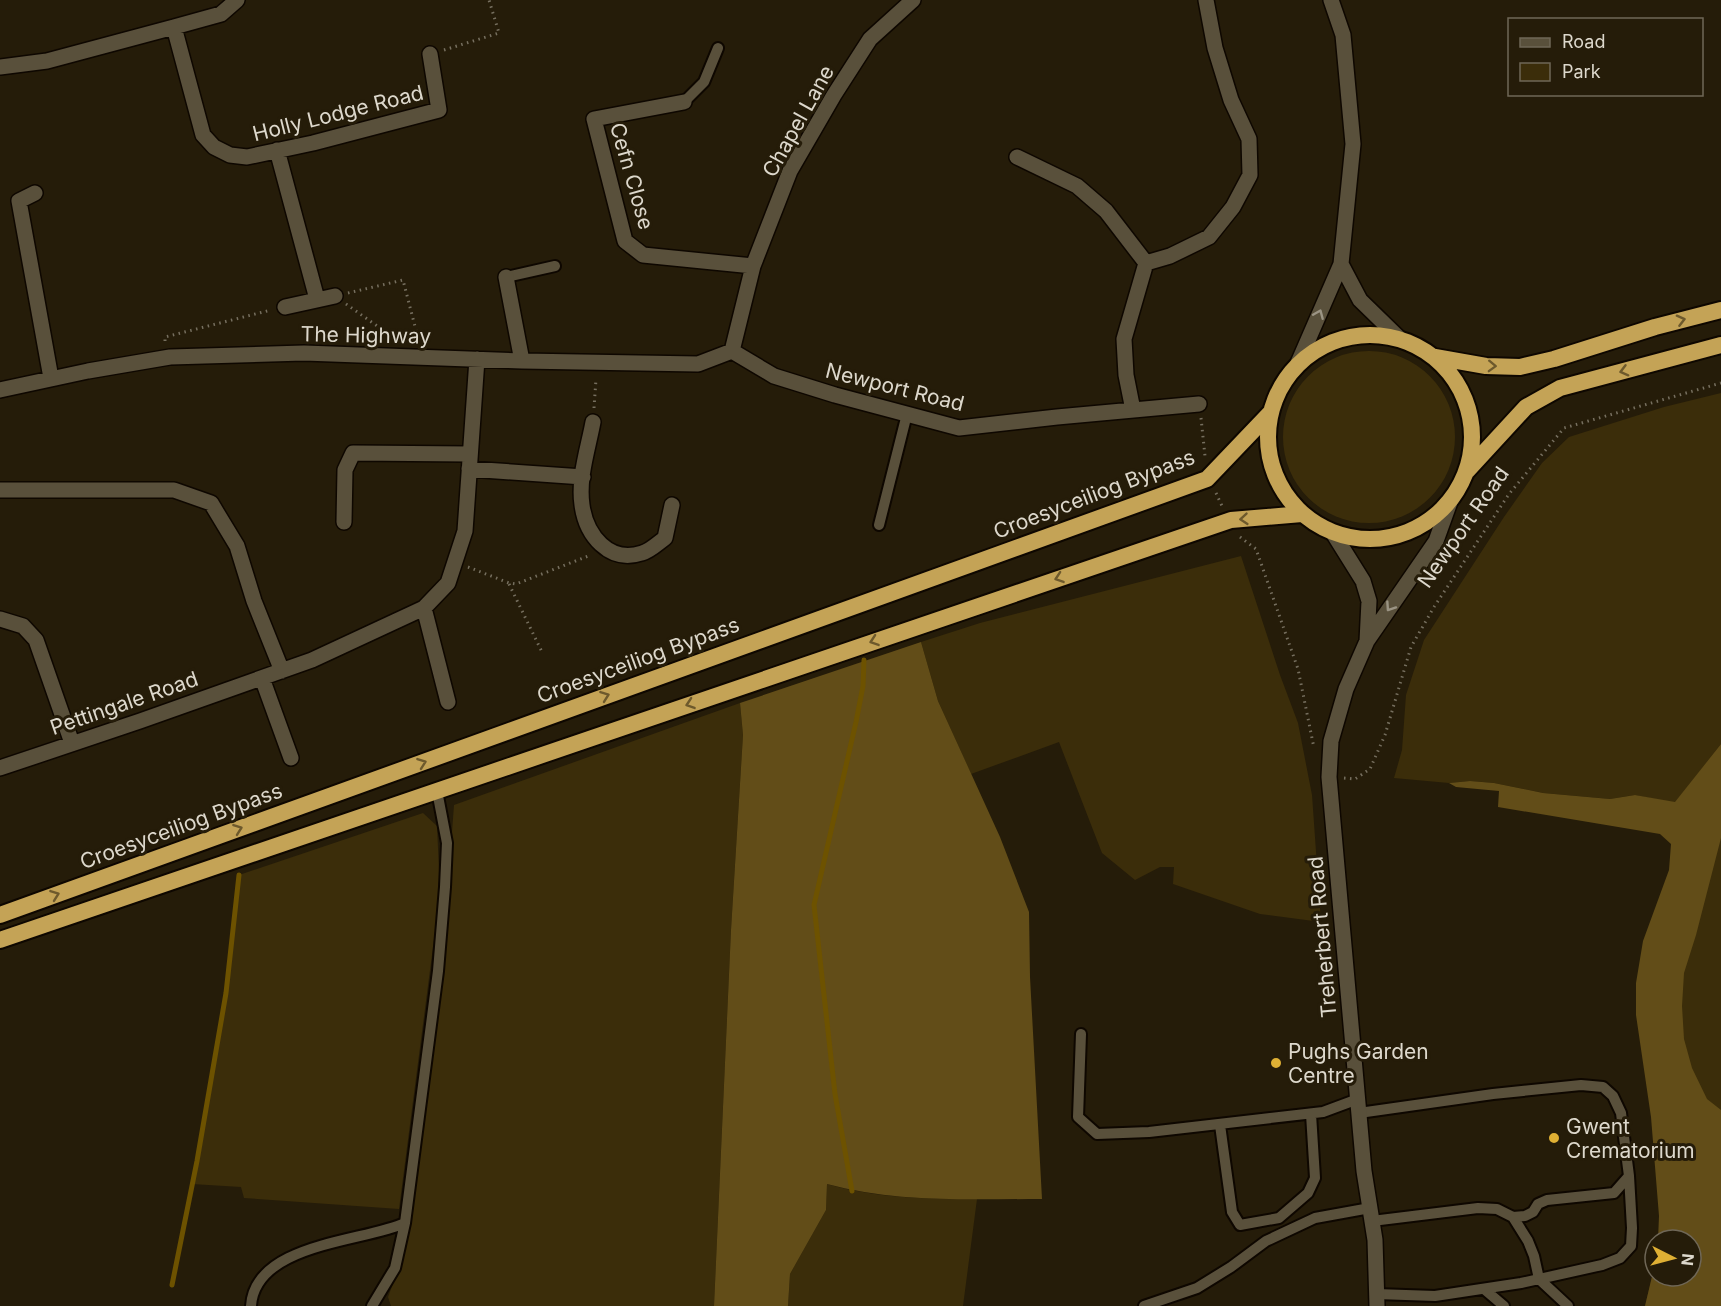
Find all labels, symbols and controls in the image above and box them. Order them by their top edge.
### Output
legend [1508,18,1703,96]
text: Road [1562,31,1605,52]
street label: Chapel Lane [757,61,839,181]
text: Park [1562,61,1601,82]
street label: Holly Lodge Road [250,80,426,146]
street label: Cefn Close [605,120,659,232]
one-way arrow [1312,309,1324,320]
one-way arrow [1675,315,1685,328]
street label: The Highway [300,321,432,349]
street label: Newport Road [823,358,967,416]
one-way arrow [1488,360,1497,372]
one-way arrow [1619,364,1630,376]
street label: Croesyceiliog Bypass [990,444,1198,544]
street label: Newport Road [1412,462,1514,592]
one-way arrow [1240,512,1249,525]
one-way arrow [1054,571,1065,584]
one-way arrow [1386,600,1397,611]
street label: Croesyceiliog Bypass [533,612,743,708]
one-way arrow [869,634,880,647]
street label: Pettingale Road [47,666,201,740]
one-way arrow [599,691,610,704]
one-way arrow [685,697,696,710]
one-way arrow [416,757,427,770]
street label: Croesyceiliog Bypass [76,778,286,874]
one-way arrow [232,824,243,836]
street label: Treherbert Road [1302,855,1342,1019]
one-way arrow [49,890,60,903]
place label: Pughs Garden Centre [1288,1039,1429,1088]
marker: Pughs Garden Centre [1269,1056,1283,1070]
place label: Gwent Crematorium [1566,1114,1695,1163]
marker: Gwent Crematorium [1547,1131,1561,1145]
north arrow [1643,1228,1703,1288]
text: N [1677,1252,1699,1267]

